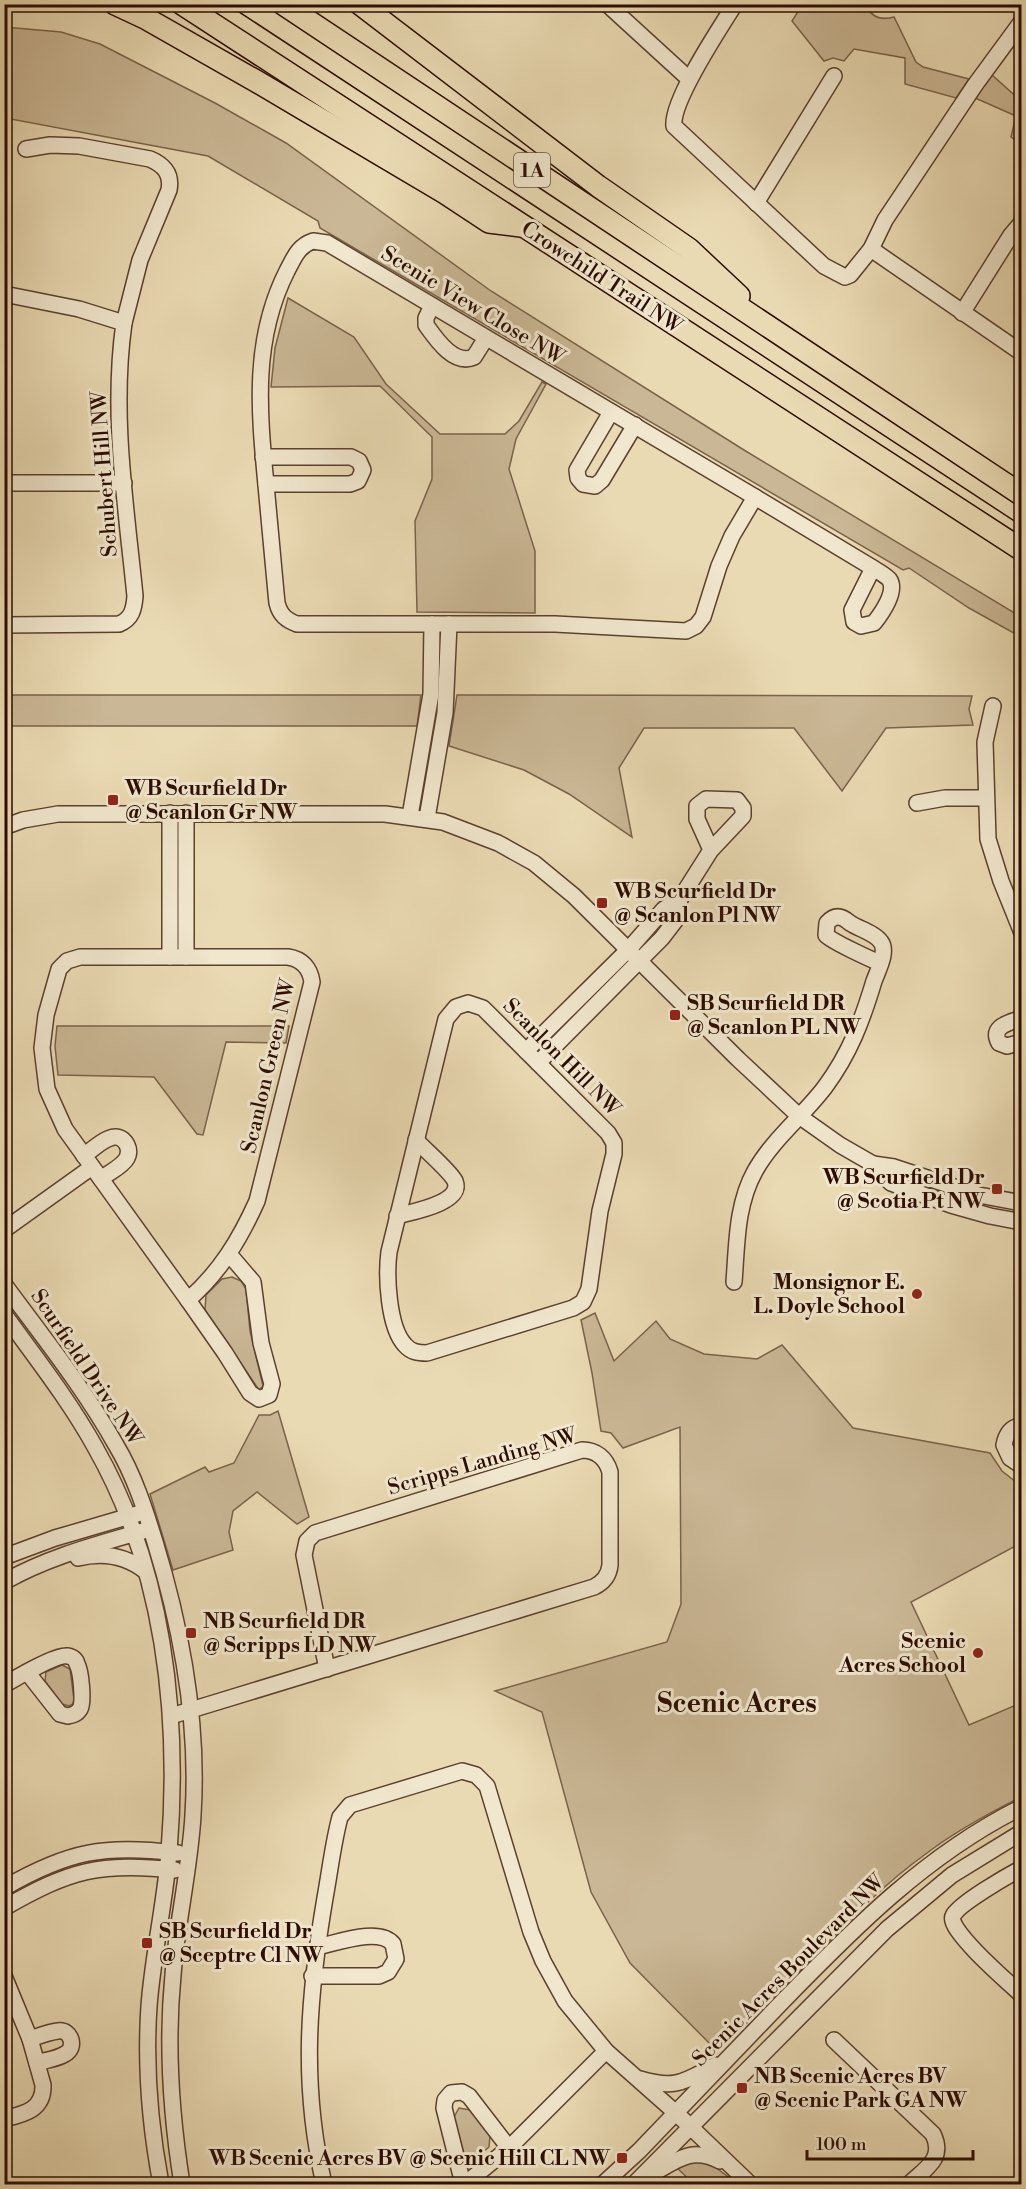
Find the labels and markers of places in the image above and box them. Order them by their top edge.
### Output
place label: WB Scurfield Dr @ Scanlon Gr NW [124,776,298,826]
marker: WB Scurfield Dr @ Scanlon Gr NW [106,793,120,807]
place label: WB Scurfield Dr @ Scanlon Pl NW [613,879,781,929]
marker: WB Scurfield Dr @ Scanlon Pl NW [595,896,609,910]
place label: SB Scurfield DR @ Scanlon PL NW [687,991,862,1041]
marker: SB Scurfield DR @ Scanlon PL NW [668,1008,682,1022]
place label: WB Scurfield Dr @ Scotia Pt NW [822,1165,986,1215]
marker: WB Scurfield Dr @ Scotia Pt NW [990,1182,1004,1196]
place label: Monsignor E. L. Doyle School [753,1270,905,1320]
marker: Monsignor E. L. Doyle School [910,1287,924,1301]
place label: NB Scurfield DR @ Scripps LD NW [203,1609,376,1659]
marker: NB Scurfield DR @ Scripps LD NW [184,1626,198,1640]
place label: Scenic Acres School [838,1629,966,1679]
marker: Scenic Acres School [971,1646,985,1660]
place label: SB Scurfield Dr @ Sceptre Cl NW [159,1919,324,1969]
marker: SB Scurfield Dr @ Sceptre Cl NW [140,1936,154,1950]
place label: NB Scenic Acres BV @ Scenic Park GA NW [754,2064,967,2114]
marker: NB Scenic Acres BV @ Scenic Park GA NW [735,2081,749,2095]
place label: WB Scenic Acres BV @ Scenic Hill CL NW [208,2146,611,2172]
marker: WB Scenic Acres BV @ Scenic Hill CL NW [615,2151,629,2165]

